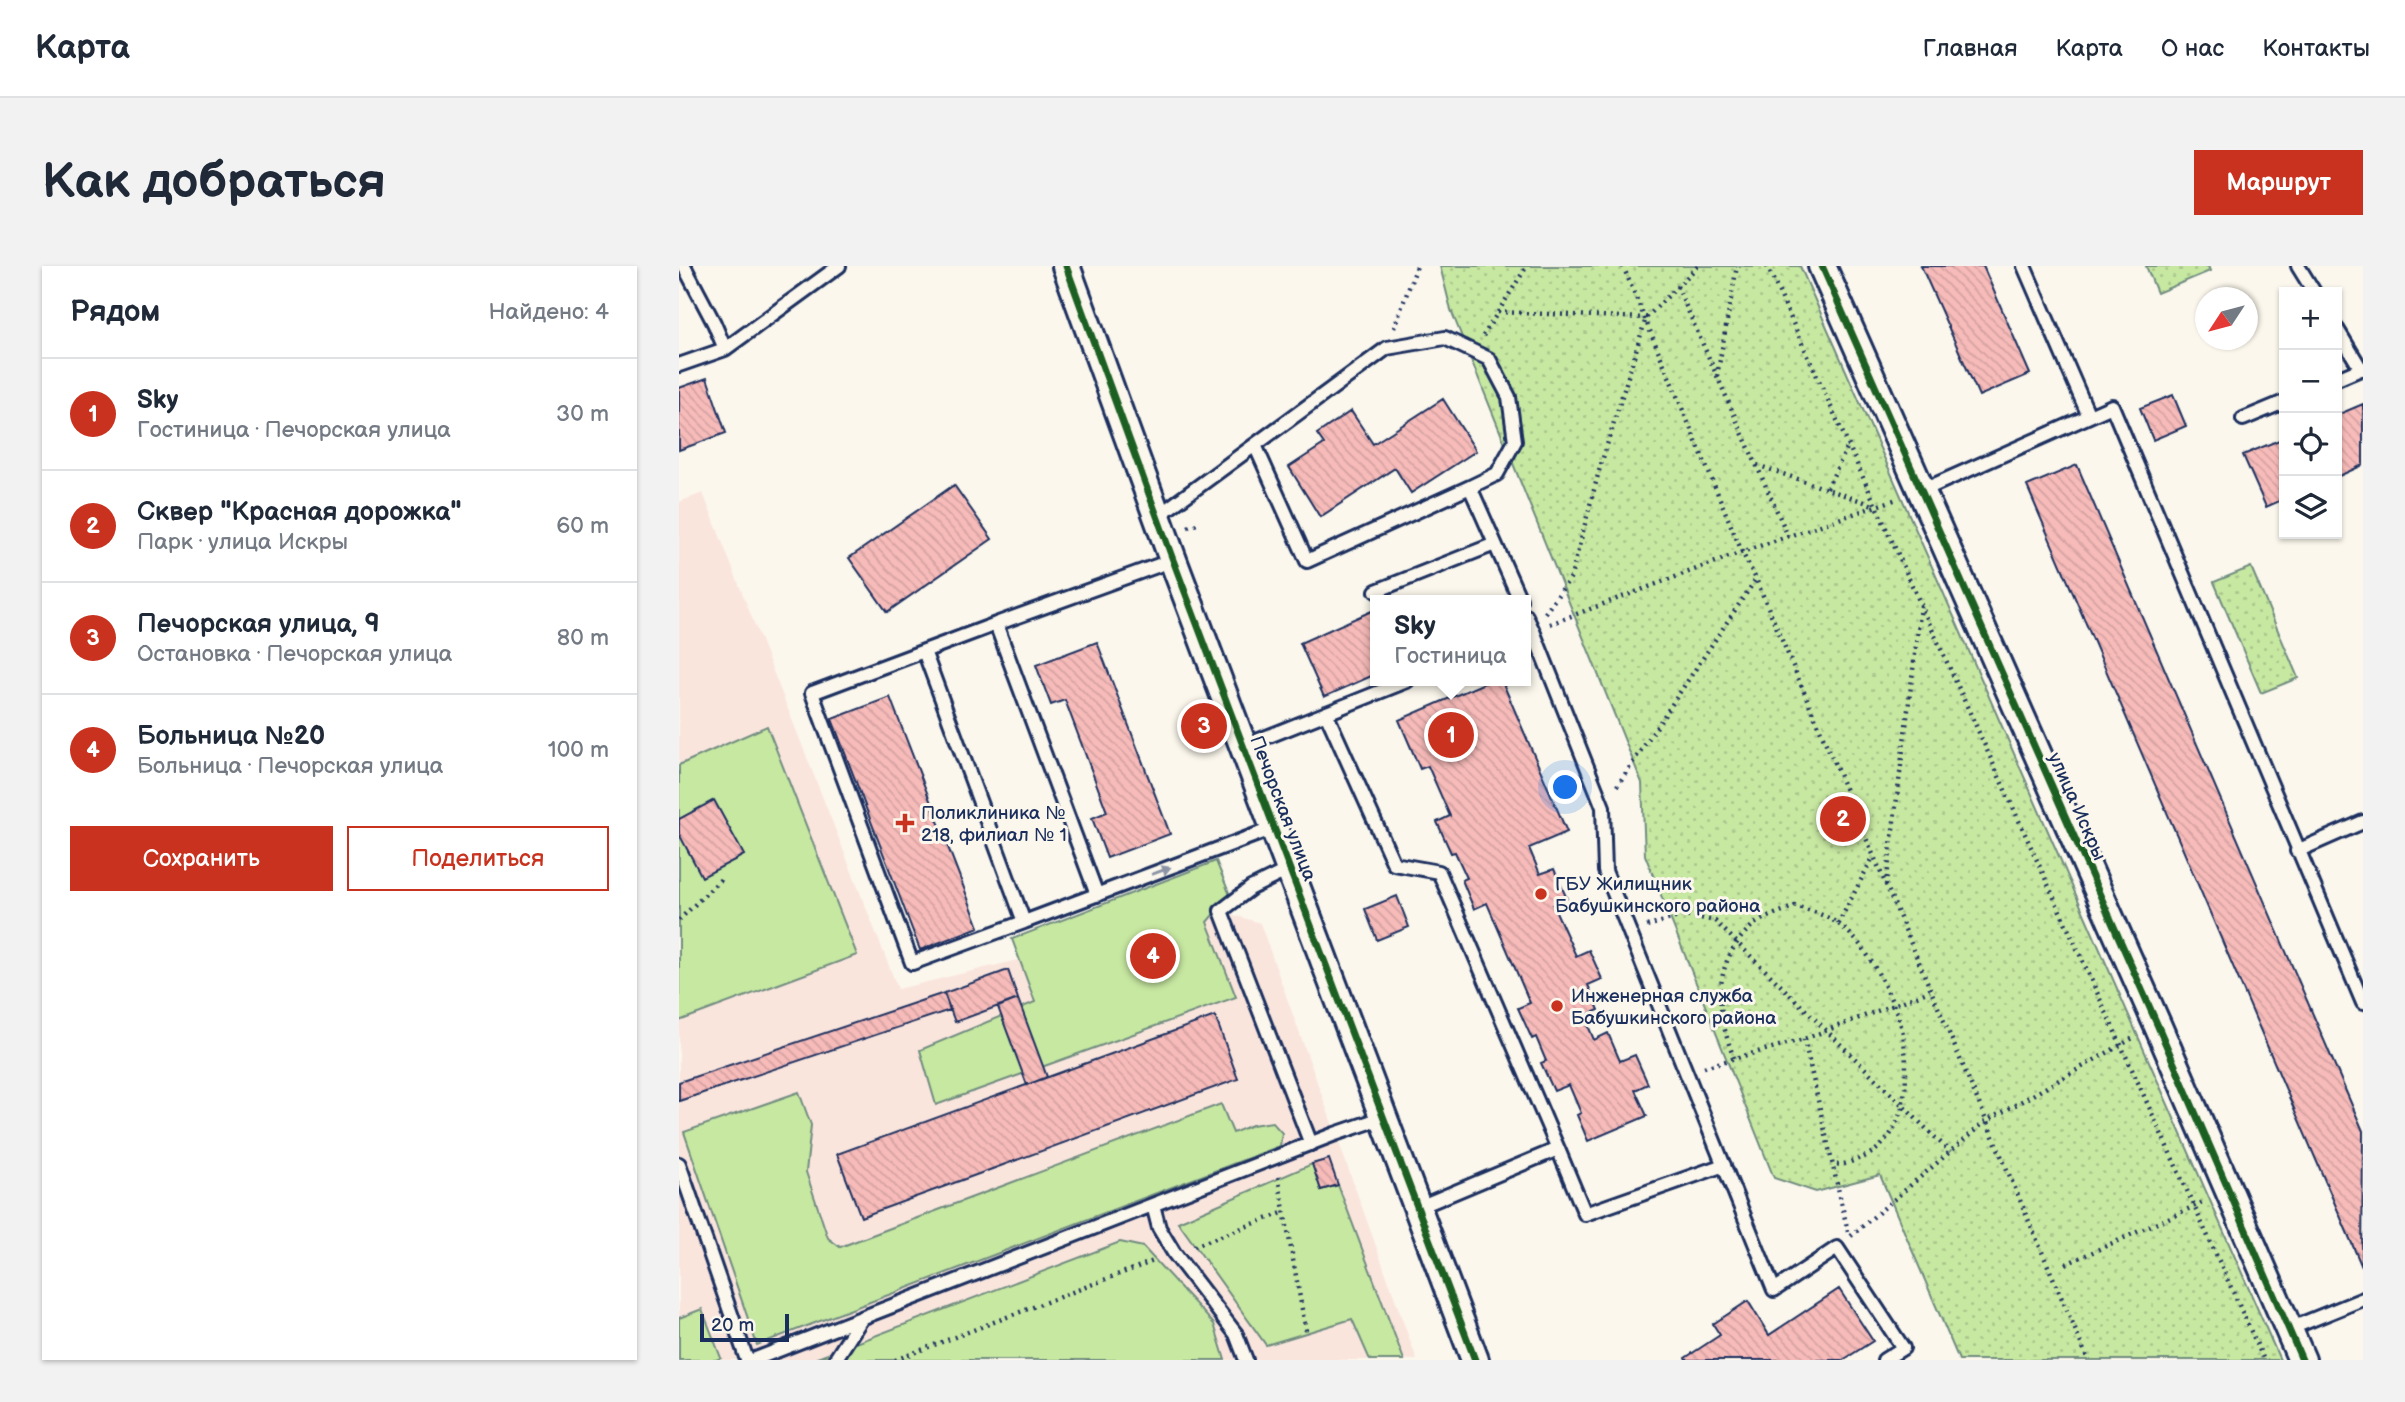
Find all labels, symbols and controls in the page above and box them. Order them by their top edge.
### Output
text: Карта [35,28,130,68]
text: Главная [1923,34,2017,63]
text: Карта [2055,34,2123,63]
text: О нас [2161,34,2224,63]
text: Контакты [2262,34,2370,63]
button: Маршрут [2194,150,2363,215]
text: Как добраться [42,153,386,212]
north arrow [2195,287,2258,350]
map controls [2279,287,2342,539]
button: + [2279,287,2342,350]
text: Рядом [70,294,160,330]
text: Найдено: 4 [489,298,609,326]
button: − [2279,350,2342,413]
text: Sky [137,385,178,416]
text: 1 [88,400,98,428]
text: 30 m [556,400,609,428]
button: locate [2279,413,2342,476]
text: Гостиница · Печорская улица [137,416,451,444]
button: layers [2279,476,2342,539]
text: Сквер "Красная дорожка" [137,497,462,528]
text: 2 [86,512,100,540]
text: 60 m [556,512,609,540]
text: Парк · улица Искры [137,528,348,556]
popup [1370,595,1531,686]
text: Печорская улица, 9 [137,609,380,640]
text: Sky [1394,611,1436,642]
text: 3 [86,624,100,652]
text: 80 m [557,624,609,652]
text: Остановка · Печорская улица [137,640,452,668]
text: Гостиница [1394,642,1507,670]
pin: 3 [1181,700,1227,752]
pin: 1 [1428,709,1474,761]
text: Больница №20 [137,721,325,752]
street label: Печорская улица [1244,733,1321,884]
text: 4 [86,736,100,764]
text: 100 m [548,736,609,764]
street label: улица Искры [2043,749,2111,864]
text: Больница · Печорская улица [137,752,443,780]
your location [1548,770,1582,804]
pin: 2 [1820,793,1866,845]
place label: Поликлиника № 218, филиал № 1 [921,802,1067,847]
marker: Поликлиника № 218, филиал № 1 [895,813,915,833]
button: Сохранить [70,826,333,891]
button: Поделиться [347,826,609,891]
one-way arrow [1150,865,1171,876]
place label: ГБУ Жилищник Бабушкинского района [1555,873,1760,918]
marker: ГБУ Жилищник Бабушкинского района [1533,886,1549,902]
pin: 4 [1130,930,1176,982]
place label: Инженерная служба Бабушкинского района [1571,985,1776,1030]
marker: Инженерная служба Бабушкинского района [1549,998,1565,1014]
scale bar [700,1311,789,1343]
text: 20 m [711,1314,754,1337]

